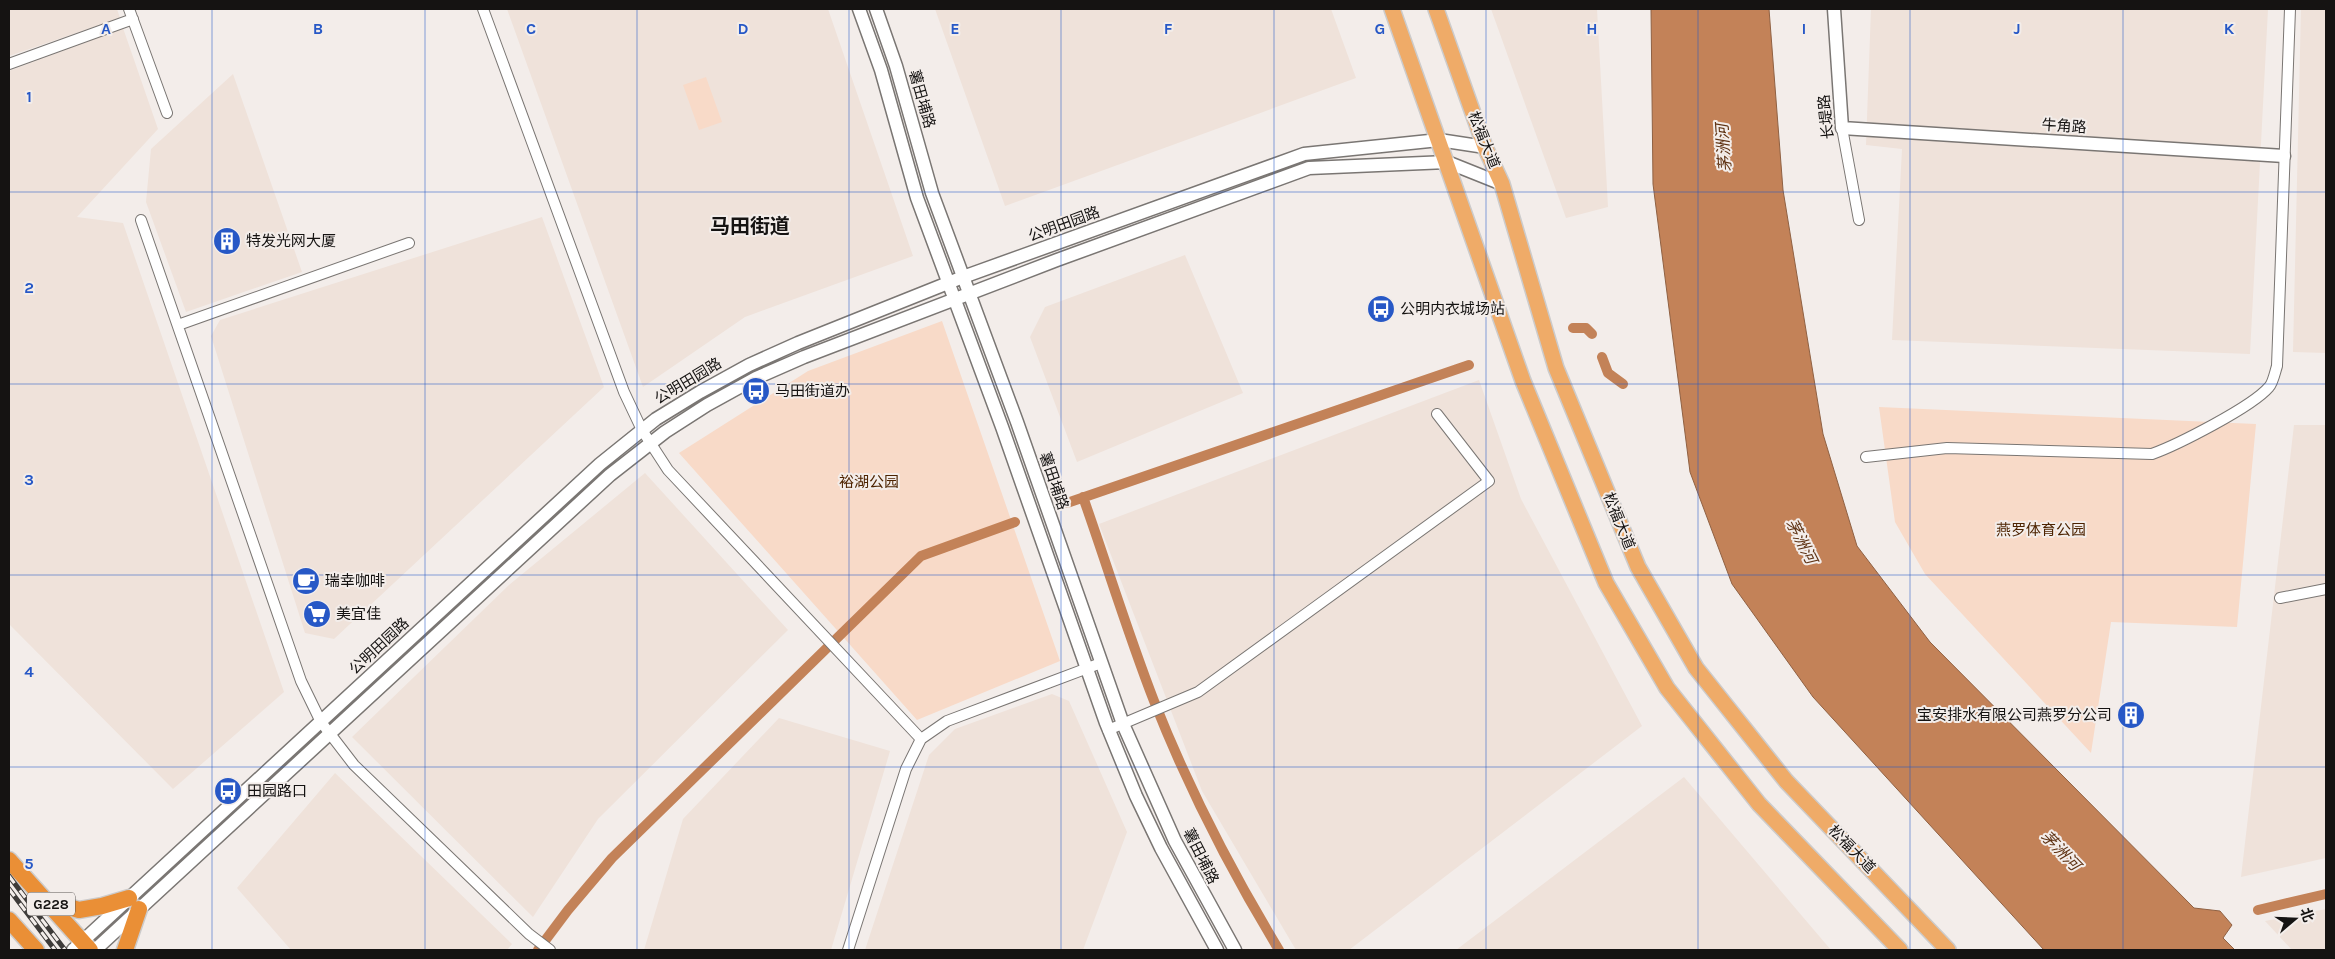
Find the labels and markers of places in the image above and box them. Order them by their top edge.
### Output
building icon: 特发光网大厦 [212,226,242,256]
place label: 特发光网大厦 [246,232,336,250]
bus stop icon: 公明内衣城场站 [1366,294,1396,324]
place label: 公明内衣城场站 [1400,300,1505,318]
bus stop icon: 马田街道办 [741,376,771,406]
place label: 马田街道办 [775,382,850,400]
cafe icon: 瑞幸咖啡 [291,566,321,596]
place label: 瑞幸咖啡 [325,572,385,590]
supermarket icon: 美宜佳 [302,599,332,629]
place label: 美宜佳 [336,605,381,623]
building icon: 宝安排水有限公司燕罗分公司 [2116,700,2146,730]
place label: 宝安排水有限公司燕罗分公司 [1917,706,2112,724]
bus stop icon: 田园路口 [213,776,243,806]
place label: 田园路口 [247,782,307,800]

